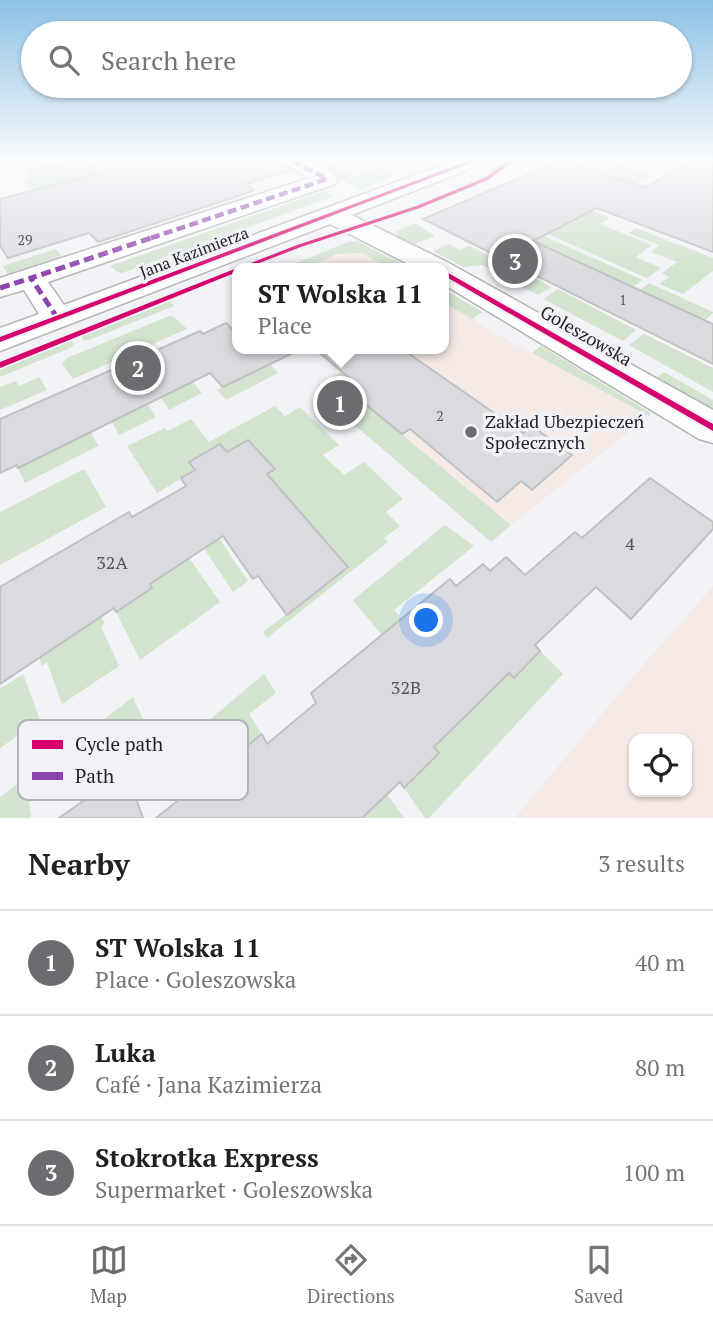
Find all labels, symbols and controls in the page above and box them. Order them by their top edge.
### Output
search box [21,21,692,98]
icon: search [45,41,83,79]
text: Search here [101,43,236,77]
street label: Jana Kazimierza [136,221,252,283]
house number: 29 [18,230,32,249]
pin: 3 [492,235,538,287]
popup [232,263,449,354]
text: ST Wolska 11 [258,276,423,310]
house number: 1 [619,290,627,309]
street label: Goleszowska [536,299,637,371]
text: Place [258,310,312,341]
pin: 2 [115,342,161,394]
pin: 1 [317,377,363,429]
house number: 2 [436,406,444,425]
place label: Zakład Ubezpieczeń Społecznych [485,409,645,454]
marker: Zakład Ubezpieczeń Społecznych [463,424,479,440]
house number: 4 [625,531,635,555]
house number: 32A [96,550,128,574]
your location [409,603,443,637]
house number: 32B [391,675,421,699]
legend [18,720,248,800]
text: Cycle path [75,731,163,756]
map controls [629,734,692,797]
button: locate [629,734,692,797]
text: Path [75,763,114,788]
text: Nearby [28,844,130,884]
text: 3 results [598,848,685,879]
text: ST Wolska 11 [95,930,261,964]
text: 1 [45,947,58,978]
text: 40 m [635,947,685,978]
text: Place · Goleszowska [95,964,296,995]
text: Luka [95,1035,156,1069]
text: 2 [45,1052,58,1083]
text: 80 m [635,1052,685,1083]
text: Café · Jana Kazimierza [95,1069,322,1100]
text: Stokrotka Express [95,1140,319,1174]
text: 3 [45,1157,58,1188]
text: 100 m [623,1157,685,1188]
text: Supermarket · Goleszowska [95,1174,373,1205]
tab: Map [90,1241,128,1308]
tab: Directions [307,1241,395,1308]
tab: Saved [574,1241,623,1308]

